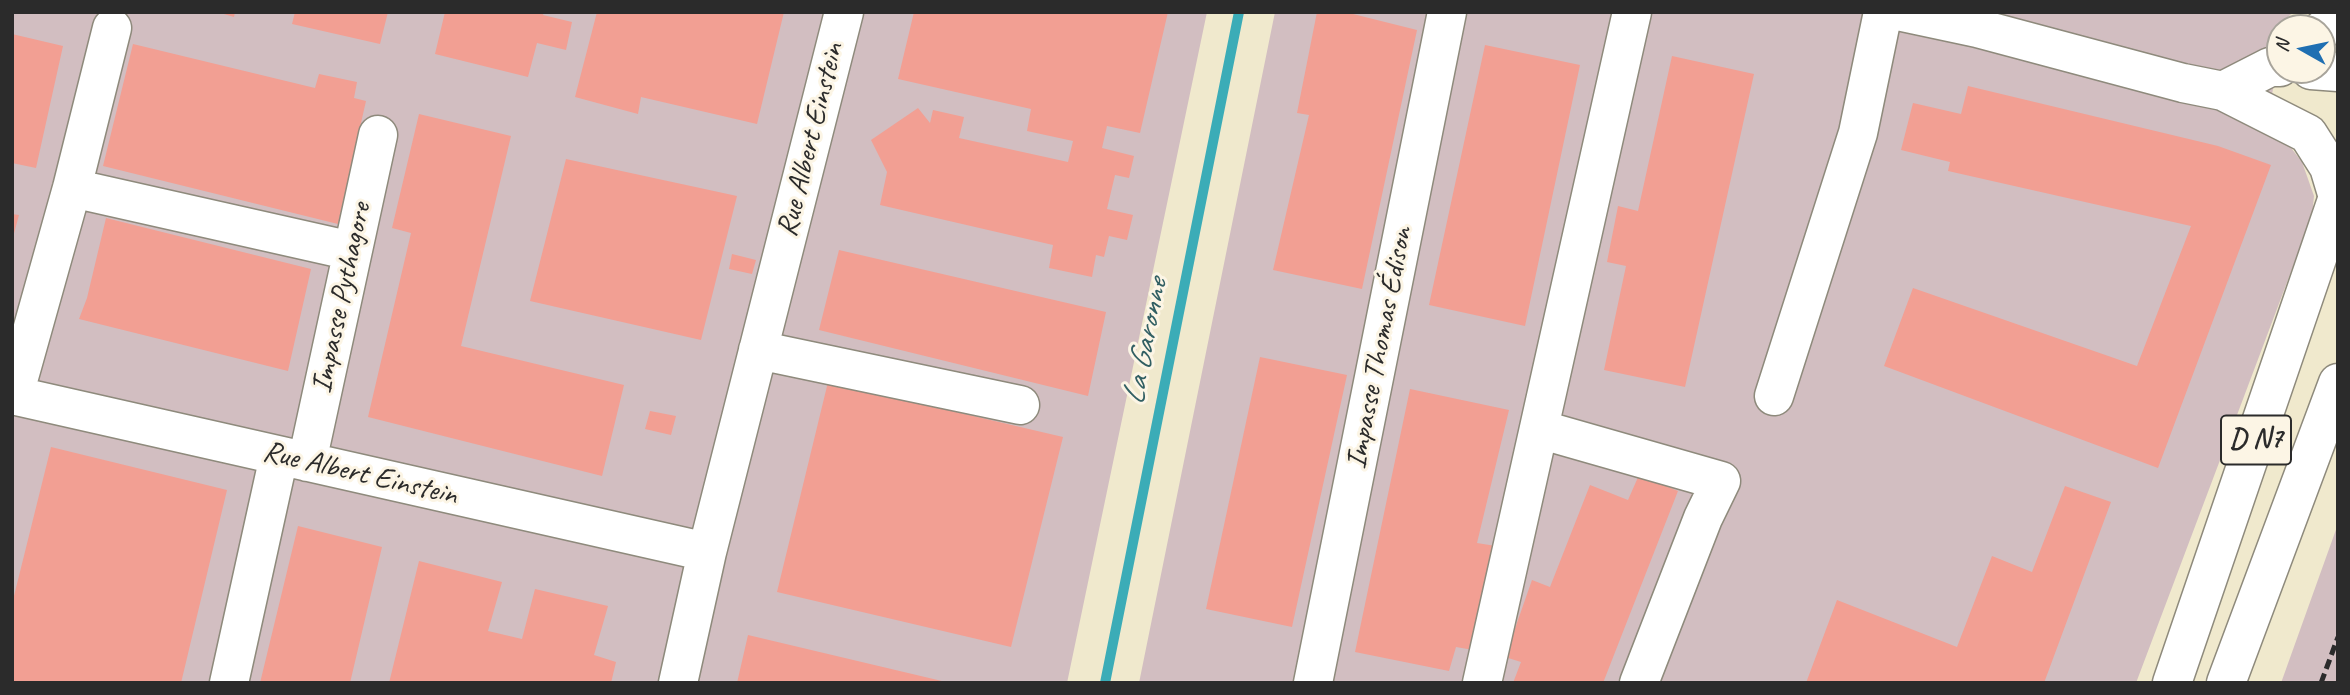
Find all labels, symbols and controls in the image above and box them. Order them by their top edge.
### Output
north arrow [2266,14,2336,84]
text: N [2269,38,2295,54]
street label: Rue Albert Einstein [770,39,852,241]
street label: Impasse Pythagore [304,200,380,396]
street label: Impasse Thomas Édison [1339,224,1421,472]
water label: La Garonne [1115,276,1177,408]
road number: D N7 [2221,416,2291,464]
street label: Rue Albert Einstein [259,434,461,514]

